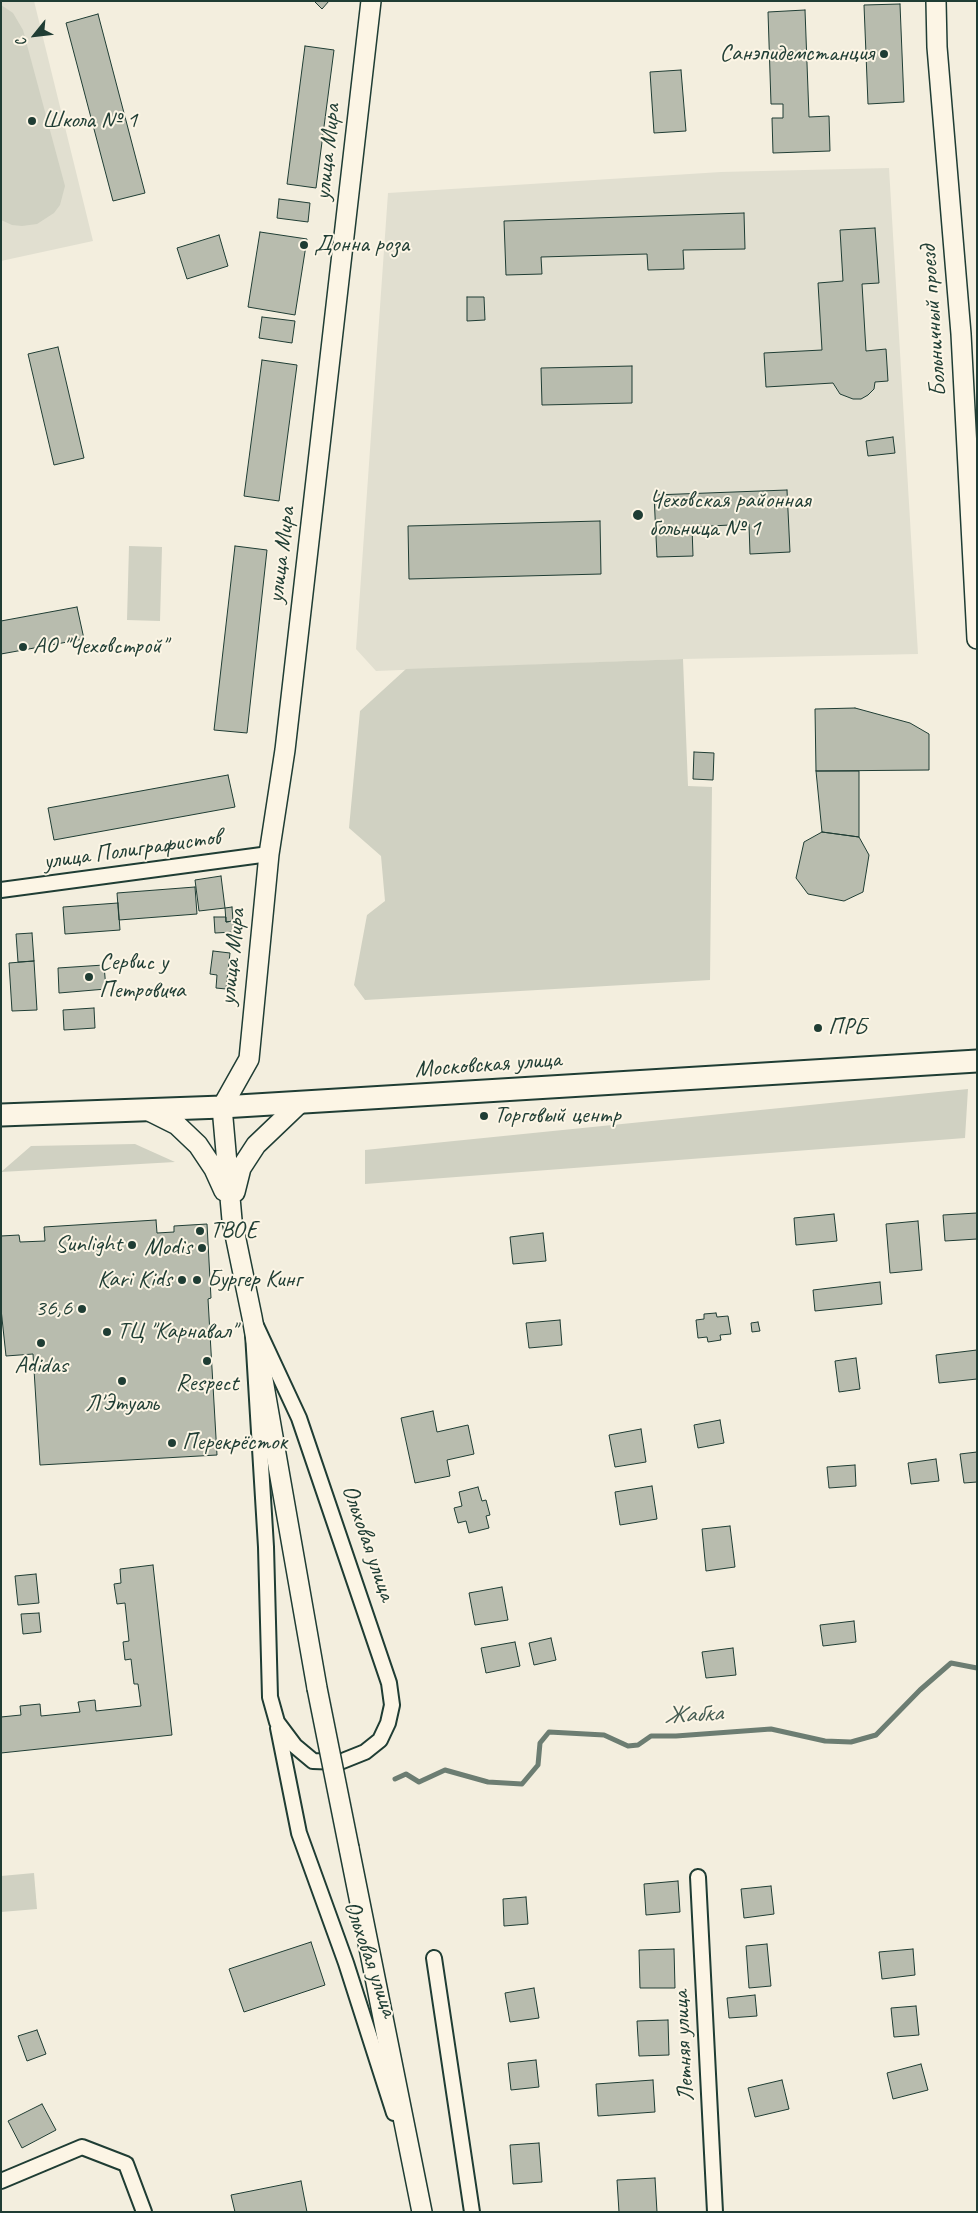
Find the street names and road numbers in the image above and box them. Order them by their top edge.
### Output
street label: улица Мира [309,102,347,202]
street label: Больничный проезд [914,244,954,398]
street label: улица Мира [262,505,302,605]
street label: улица Полиграфистов [42,823,222,877]
street label: улица Мира [214,907,252,1007]
street label: Московская улица [414,1046,562,1084]
street label: Ольховая улица [335,1481,401,1605]
street label: Ольховая улица [337,1897,403,2021]
street label: Летняя улица [667,1990,701,2102]

